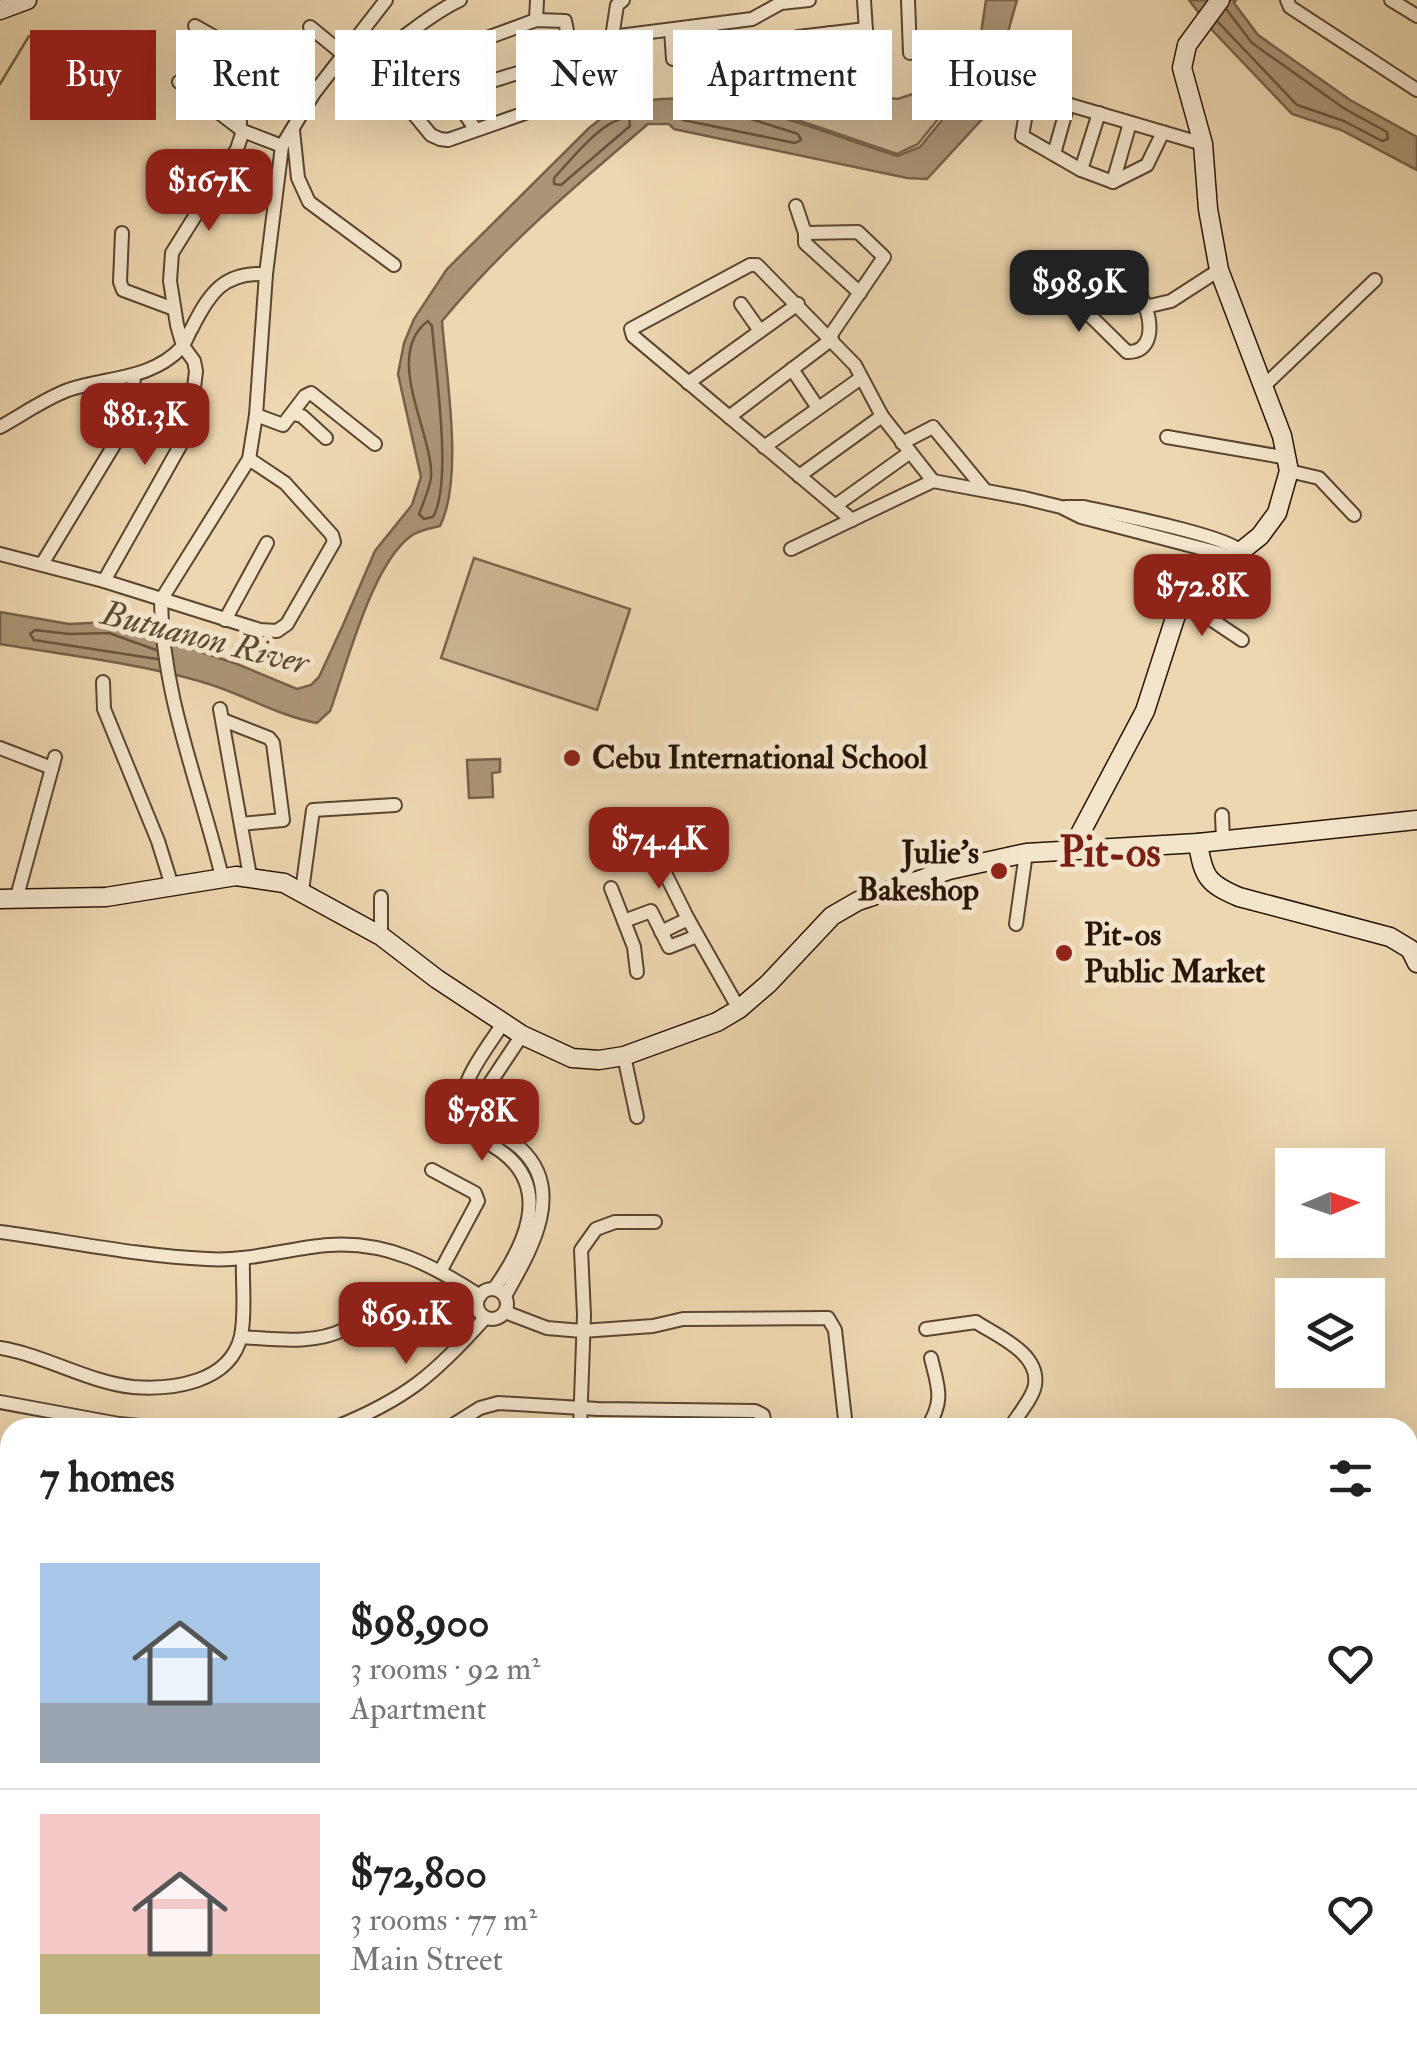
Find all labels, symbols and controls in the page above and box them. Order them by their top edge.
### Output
chip: Buy [30,30,156,120]
chip: Rent [176,30,315,120]
chip: Filters [335,30,496,120]
chip: New [516,30,653,120]
chip: Apartment [673,30,892,120]
chip: House [912,30,1072,120]
pin: $167K [139,149,279,234]
text: $167K [168,161,250,201]
pin: $98.9K [998,250,1160,335]
text: $98.9K [1032,262,1126,302]
pin: $81.3K [64,383,226,468]
text: $81.3K [102,395,188,435]
pin: $72.8K [1121,554,1283,639]
text: $72.8K [1156,566,1248,606]
water label: Butuanon River [95,591,315,685]
place label: Cebu International School [592,738,928,778]
marker: Cebu International School [561,747,583,769]
pin: $74.4K [578,807,740,892]
text: $74.4K [611,819,707,859]
district label: Pit-os [1059,827,1161,879]
place label: Julie's Bakeshop [857,833,979,910]
marker: Julie's Bakeshop [988,860,1010,882]
place label: Pit-os Public Market [1084,915,1266,992]
marker: Pit-os Public Market [1053,942,1075,964]
pin: $78K [423,1079,541,1164]
text: $78K [447,1091,517,1131]
north arrow [1275,1148,1385,1258]
map controls [1275,1148,1385,1388]
button: layers [1275,1278,1385,1388]
pin: $69.1K [325,1282,487,1367]
text: $69.1K [361,1294,451,1334]
icon: filters [1323,1451,1378,1506]
text: 7 homes [40,1452,175,1504]
text: $98,900 [350,1597,490,1649]
icon: home [120,1603,240,1723]
icon: heart [1323,1636,1378,1691]
text: 3 rooms · 92 m² [350,1649,540,1689]
text: Apartment [350,1689,487,1729]
text: $72,800 [350,1848,487,1900]
icon: home [120,1854,240,1974]
icon: heart [1323,1887,1378,1942]
text: 3 rooms · 77 m² [350,1900,537,1940]
text: Main Street [350,1940,503,1980]

